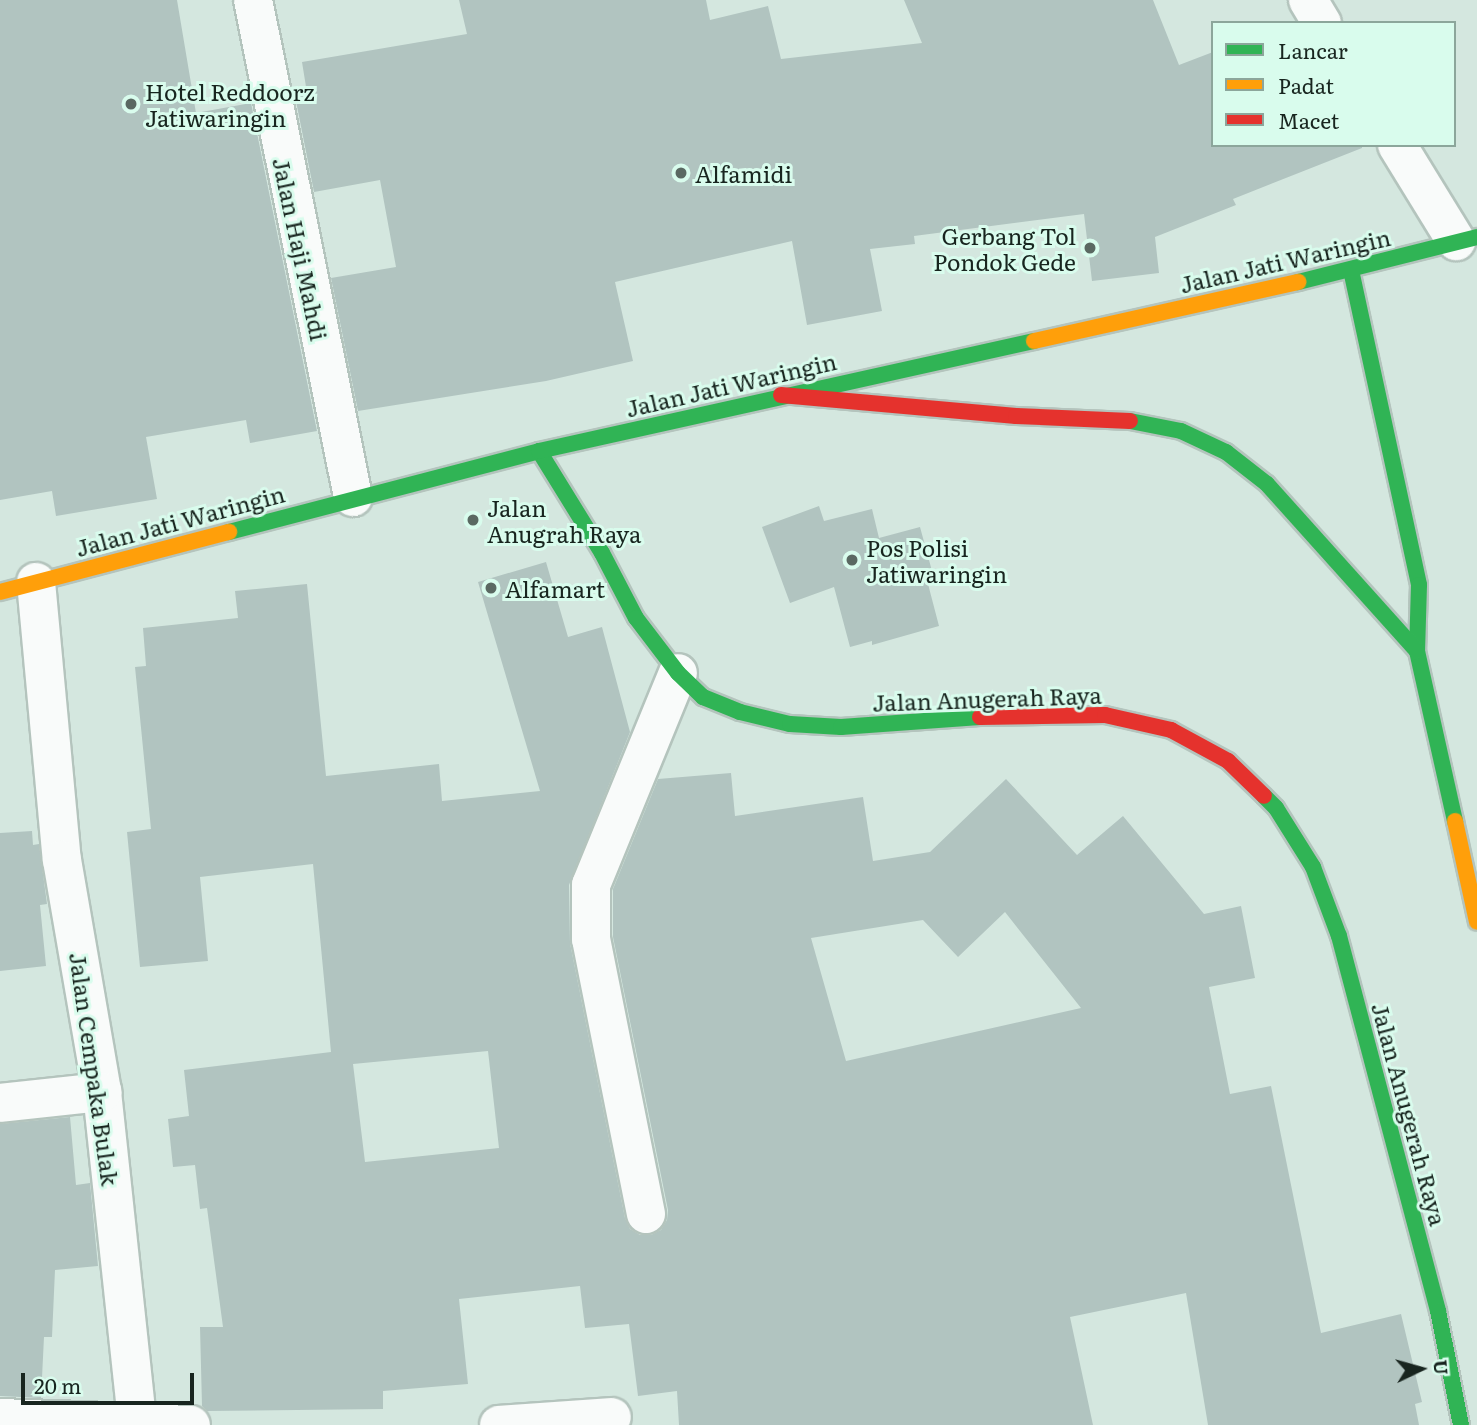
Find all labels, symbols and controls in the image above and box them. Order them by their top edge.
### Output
legend [1211,21,1456,147]
text: Lancar [1278,34,1348,65]
text: Padat [1278,69,1334,100]
place label: Hotel Reddoorz Jatiwaringin [145,77,315,131]
marker: Hotel Reddoorz Jatiwaringin [123,96,139,112]
text: Macet [1278,104,1339,135]
street label: Jalan Haji Mahdi [268,155,334,343]
place label: Alfamidi [695,159,792,187]
marker: Alfamidi [673,165,689,181]
place label: Gerbang Tol Pondok Gede [933,221,1076,275]
street label: Jalan Jati Waringin [1177,222,1393,298]
marker: Gerbang Tol Pondok Gede [1082,240,1098,256]
street label: Jalan Jati Waringin [623,346,839,422]
street label: Jalan Jati Waringin [72,479,288,561]
place label: Jalan Anugrah Raya [487,493,641,547]
marker: Jalan Anugrah Raya [465,512,481,528]
place label: Pos Polisi Jatiwaringin [866,533,1007,587]
marker: Pos Polisi Jatiwaringin [844,552,860,568]
place label: Alfamart [505,574,605,602]
marker: Alfamart [483,580,499,596]
street label: Jalan Anugerah Raya [872,680,1102,716]
street label: Jalan Cempaka Bulak [65,951,125,1187]
street label: Jalan Anugerah Raya [1367,1000,1453,1228]
north arrow [1386,1334,1456,1404]
scale bar [24,1358,198,1402]
text: U [1427,1359,1457,1376]
text: 20 m [34,1369,81,1400]

